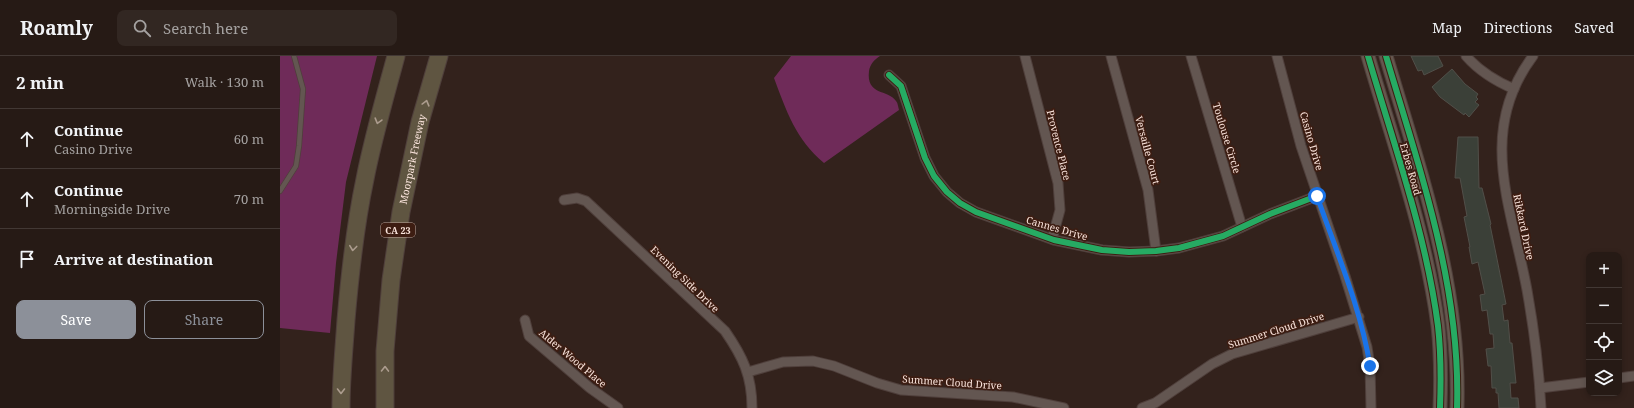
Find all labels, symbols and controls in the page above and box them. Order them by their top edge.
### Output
search box [117,10,397,46]
text: Roamly [20,15,93,41]
icon: search [131,17,153,39]
text: Search here [163,18,248,38]
text: Map [1432,18,1462,37]
text: Directions [1484,18,1552,37]
text: Saved [1574,18,1614,37]
text: 2 min [16,71,64,94]
text: Walk · 130 m [185,73,264,91]
one-way arrow [421,99,430,106]
street label: Toulouse Circle [1210,101,1244,175]
street label: Provence Place [1043,108,1075,182]
street label: Casino Drive [1297,110,1327,172]
street label: Moorpark Freeway [396,112,429,205]
street label: Versaille Court [1132,114,1164,186]
one-way arrow [374,117,383,124]
text: Continue [54,120,123,140]
icon: ahead [16,128,38,150]
text: 60 m [234,130,264,148]
text: Casino Drive [54,140,133,158]
street label: Erbes Road [1397,141,1425,197]
text: Continue [54,180,123,200]
route start [1308,187,1326,205]
icon: ahead [16,188,38,210]
text: 70 m [234,190,264,208]
street label: Rikkard Drive [1510,193,1538,261]
text: Morningside Drive [54,200,170,218]
street label: Cannes Drive [1025,213,1089,243]
road number: CA 23 [381,223,415,237]
street label: Evening Side Drive [648,243,722,315]
one-way arrow [349,245,358,251]
icon: arrive [16,248,38,270]
text: Arrive at destination [54,249,213,269]
map controls [1586,252,1622,396]
button: + [1586,252,1622,288]
button: − [1586,288,1622,324]
button: Save [16,300,136,339]
button: Share [144,300,264,339]
street label: Summer Cloud Drive [1226,309,1326,351]
button: locate [1586,324,1622,360]
street label: Alder Wood Place [536,326,610,390]
route end [1361,357,1379,375]
button: layers [1586,360,1622,396]
one-way arrow [381,366,389,372]
street label: Summer Cloud Drive [902,372,1002,392]
one-way arrow [337,388,345,394]

